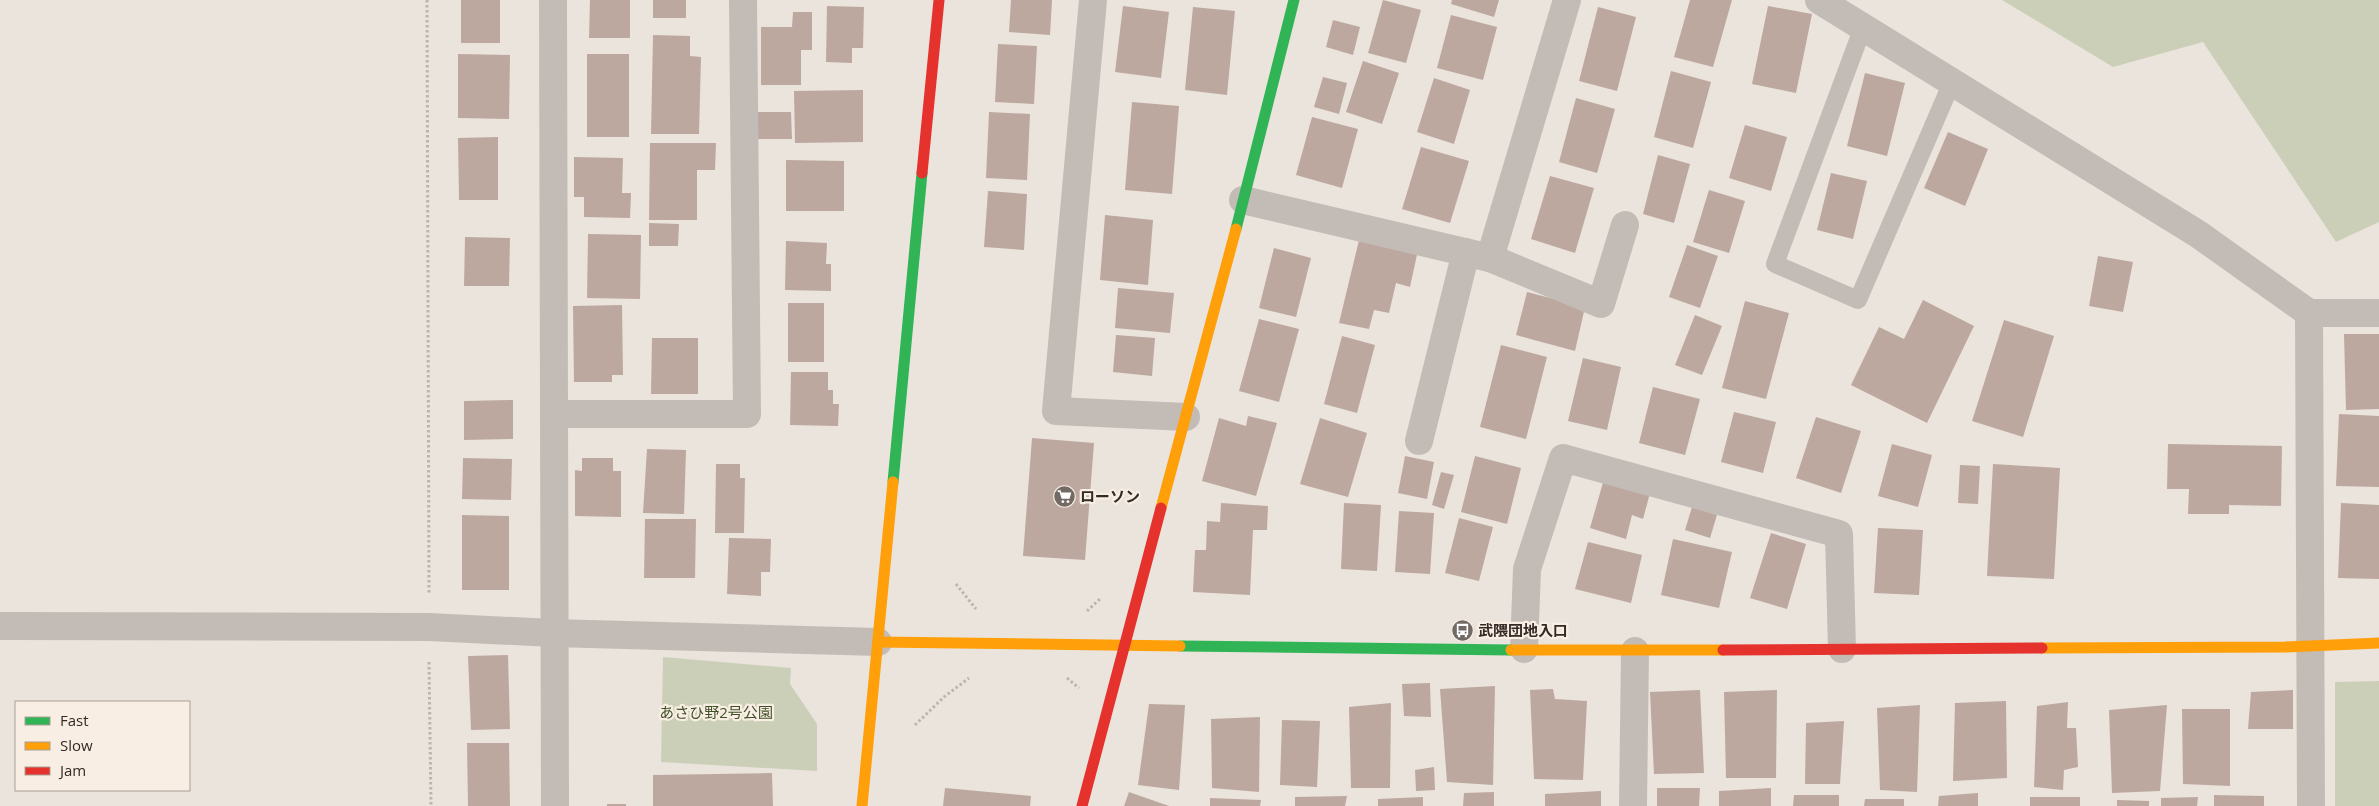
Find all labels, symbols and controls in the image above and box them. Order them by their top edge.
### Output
supermarket icon: ローソン [1052,485,1076,509]
place label: ローソン [1080,486,1140,506]
bus stop icon: 武隈団地入口 [1450,619,1474,643]
place label: 武隈団地入口 [1478,620,1568,640]
legend [15,701,190,791]
park label: あさひ野2号公園 [659,702,773,722]
text: Fast [60,710,89,730]
text: Slow [60,735,93,755]
text: Jam [58,760,86,780]

